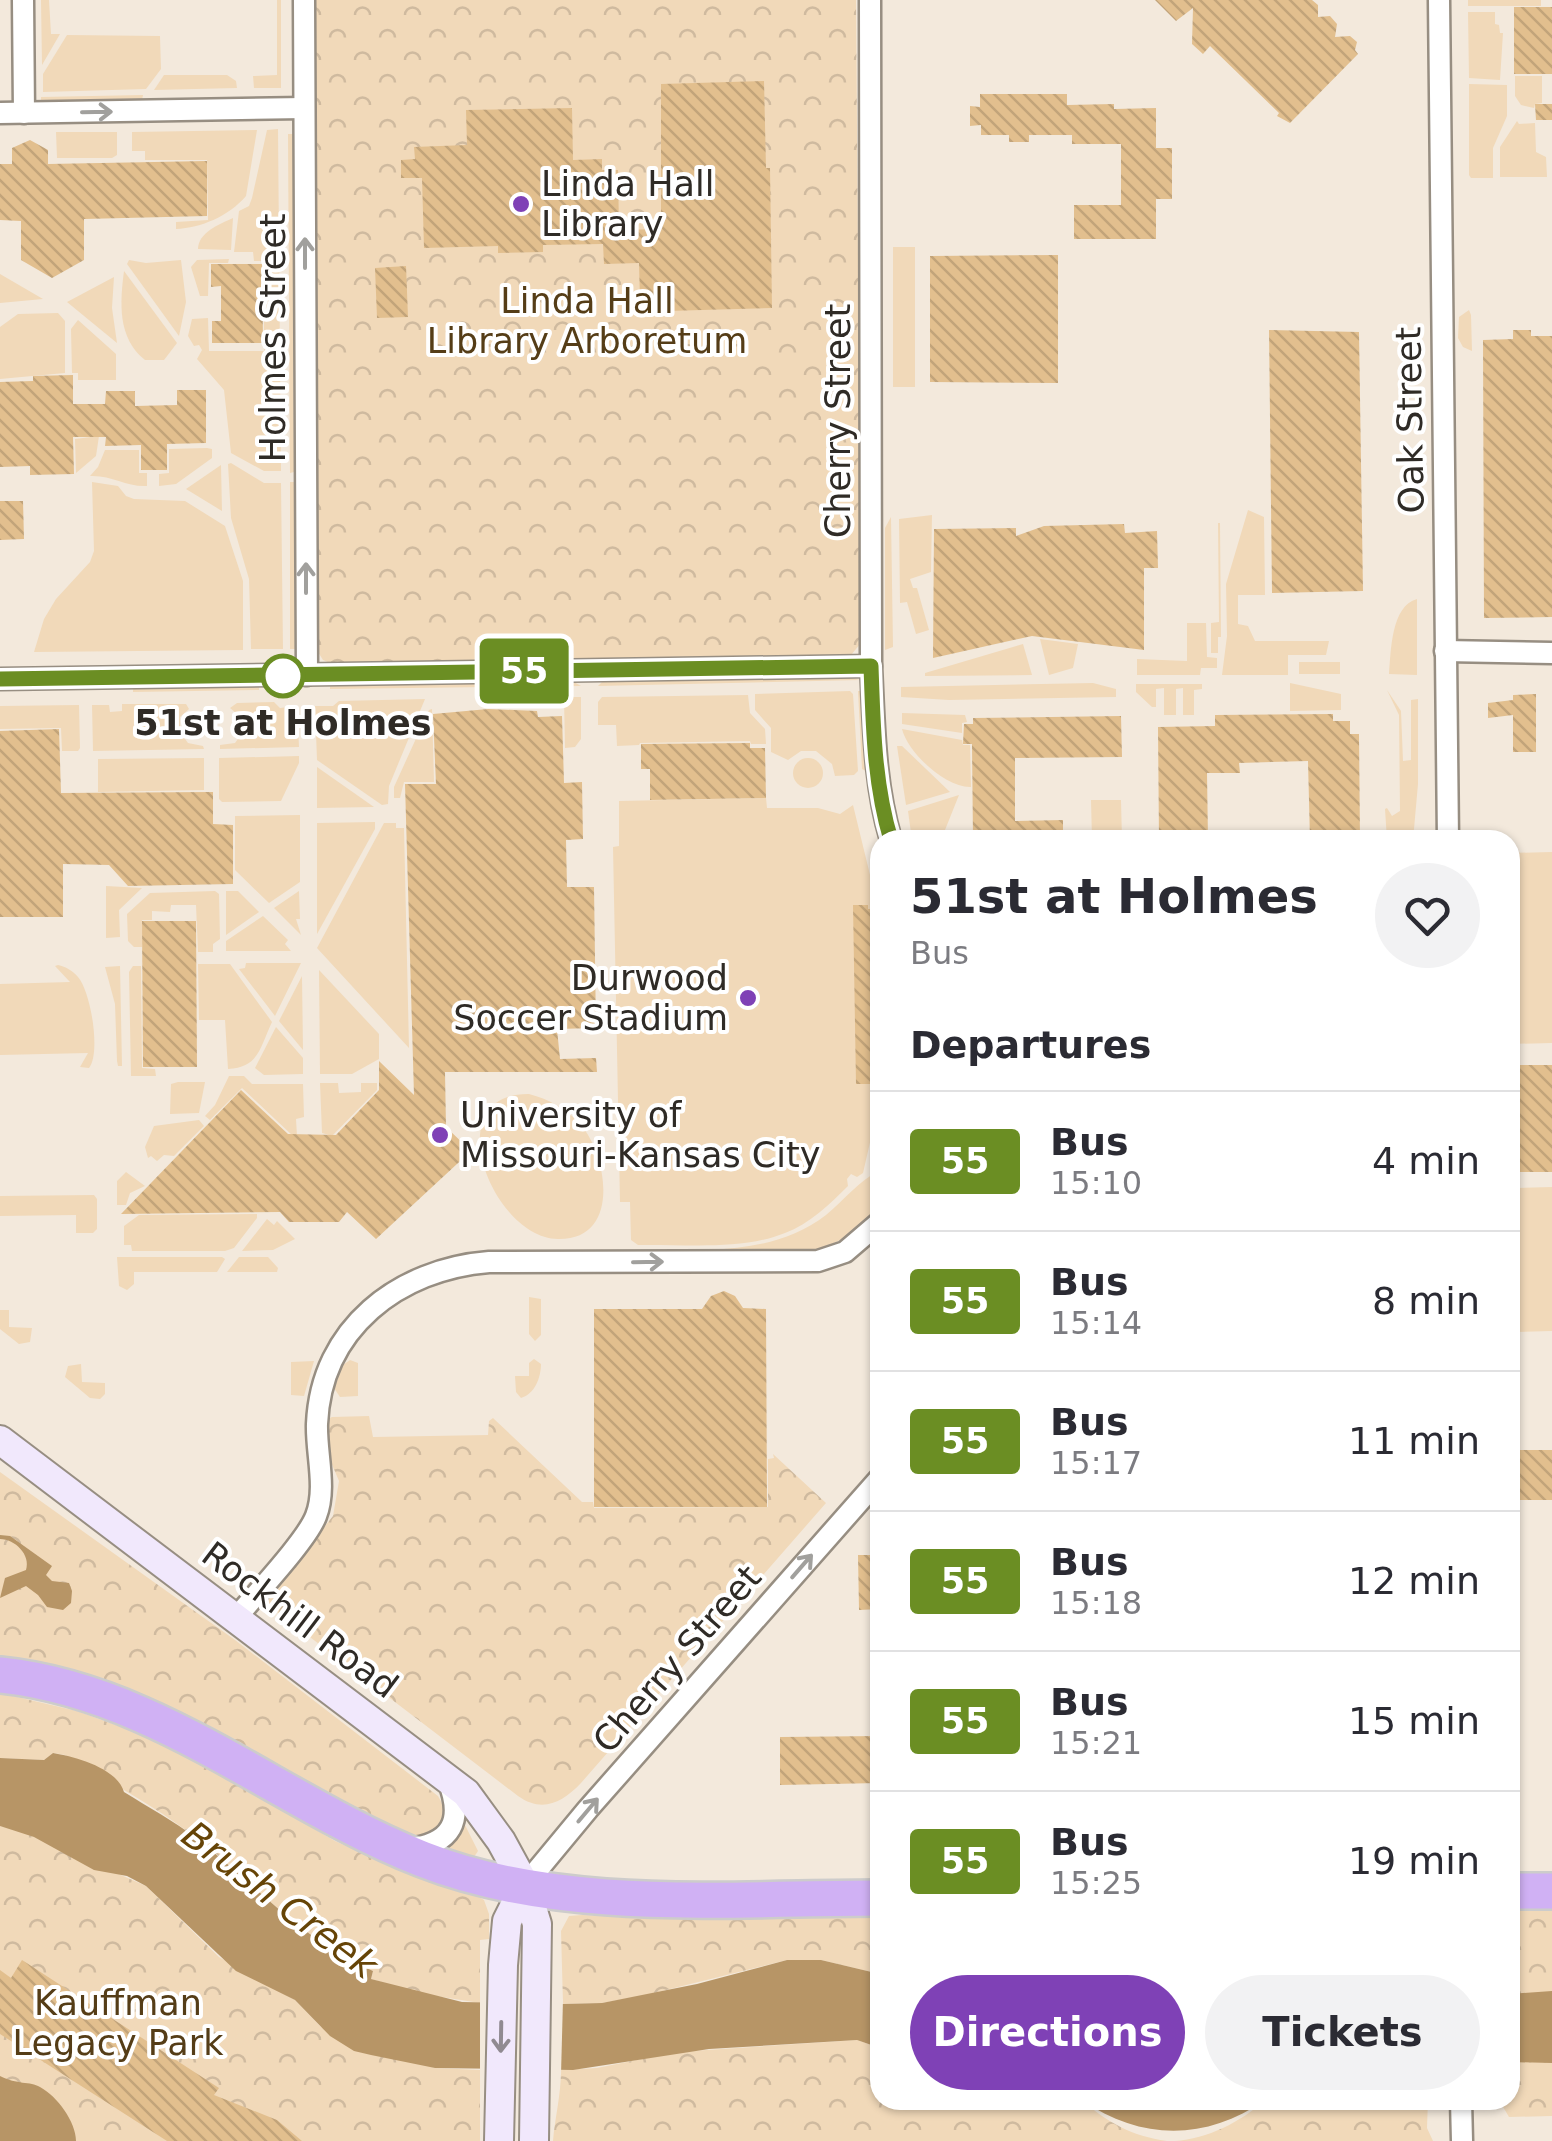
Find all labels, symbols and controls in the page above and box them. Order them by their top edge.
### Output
one-way arrow [80,102,113,122]
place label: Linda Hall Library [541,164,714,244]
marker: Linda Hall Library [510,193,532,215]
street label: Holmes Street [253,214,293,462]
one-way arrow [296,237,314,270]
park label: Linda Hall Library Arboretum [427,281,747,361]
street label: Cherry Street [818,304,858,538]
street label: Oak Street [1388,326,1432,514]
one-way arrow [296,562,316,594]
line badge: 55 [479,638,569,704]
text: 55 [500,651,548,691]
marker: 51st at Holmes [262,655,304,697]
place label: 51st at Holmes [134,703,432,743]
button: heart [1375,863,1480,968]
text: 51st at Holmes [910,868,1318,924]
text: Bus [910,934,969,972]
place label: Durwood Soccer Stadium [453,958,728,1038]
marker: Durwood Soccer Stadium [737,987,759,1009]
text: Departures [910,1023,1151,1067]
place label: University of Missouri-Kansas City [460,1095,820,1175]
text: Bus [1050,1120,1129,1164]
marker: University of Missouri-Kansas City [429,1124,451,1146]
text: 4 min [1372,1139,1480,1183]
text: 55 [941,1141,989,1181]
text: 15:10 [1050,1164,1142,1202]
one-way arrow [630,1252,663,1272]
text: Bus [1050,1260,1129,1304]
text: 8 min [1372,1279,1480,1323]
text: 55 [941,1281,989,1321]
text: 15:14 [1050,1304,1142,1342]
text: Bus [1050,1400,1129,1444]
text: 11 min [1348,1419,1480,1463]
text: 55 [941,1421,989,1461]
text: 15:17 [1050,1444,1142,1482]
street label: Rockhill Road [195,1534,405,1706]
text: Bus [1050,1540,1129,1584]
one-way arrow [791,1554,814,1579]
street label: Cherry Street [585,1557,769,1761]
text: 12 min [1348,1559,1480,1603]
text: 55 [941,1561,989,1601]
text: 15:18 [1050,1584,1142,1622]
text: Bus [1050,1680,1129,1724]
text: 15 min [1348,1699,1480,1743]
text: 55 [941,1701,989,1741]
text: 15:21 [1050,1724,1142,1762]
one-way arrow [576,1798,599,1823]
water label: Brush Creek [174,1812,388,1989]
text: Bus [1050,1820,1129,1864]
text: 19 min [1348,1839,1480,1883]
text: 55 [941,1841,989,1881]
text: 15:25 [1050,1864,1142,1902]
button: Directions [910,1975,1185,2090]
button: Tickets [1205,1975,1480,2090]
park label: Kauffman Legacy Park [13,1983,224,2063]
one-way arrow [492,2021,511,2053]

